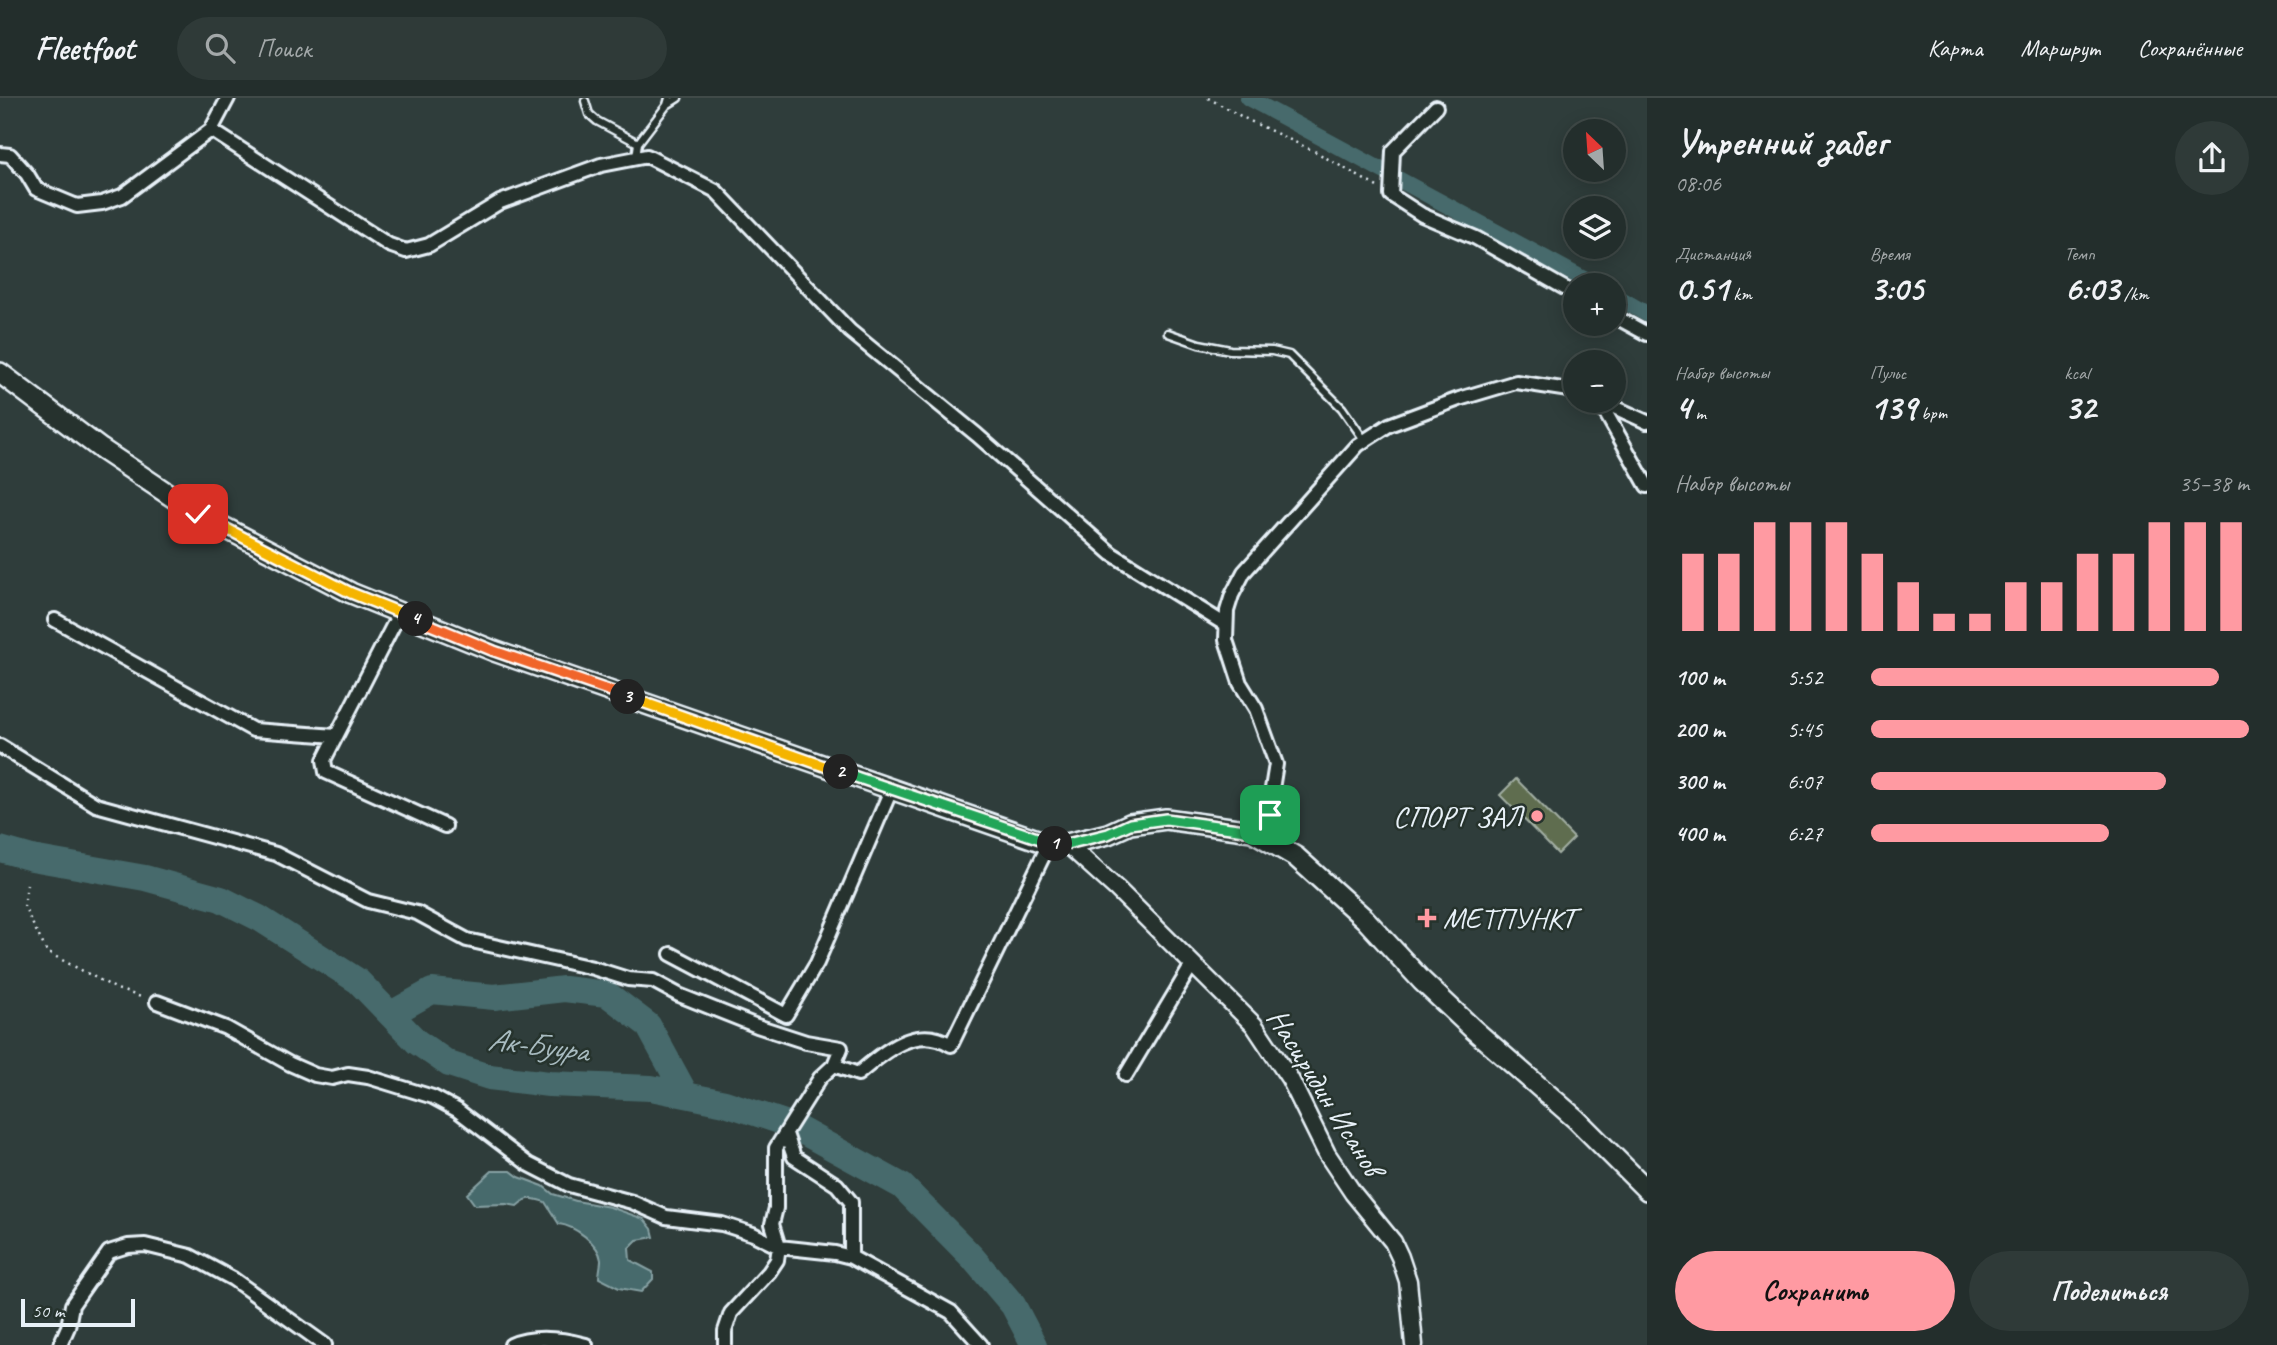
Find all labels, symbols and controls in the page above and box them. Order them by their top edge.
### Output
search box [177,17,667,80]
text: Fleetfoot [35,27,135,69]
icon: search [201,29,239,67]
text: Поиск [257,32,312,65]
text: Карта [1928,33,1983,63]
text: Маршрут [2021,33,2100,63]
text: Сохранённые [2138,33,2242,63]
north arrow [1563,119,1626,182]
map controls [1563,119,1626,413]
text: Утренний забег [1675,119,1887,166]
button: share [2175,121,2249,195]
text: 08:06 [1675,169,1721,198]
button: layers [1563,196,1626,259]
text: Дистанция [1675,242,1751,266]
text: Время [1870,242,1910,266]
text: Темп [2064,242,2095,266]
text: 0.51 [1675,266,1729,311]
text: 3:05 [1870,266,1923,311]
text: 6:03 [2064,266,2119,311]
button: + [1563,273,1626,336]
text: km [1729,282,1752,306]
text: /km [2119,282,2149,306]
button: − [1563,350,1626,413]
text: Набор высоты [1675,361,1769,385]
text: Пульс [1870,361,1906,385]
text: kcal [2064,361,2089,385]
text: 4 [1675,385,1691,430]
text: 139 [1870,385,1917,430]
text: 32 [2064,385,2096,430]
text: m [1691,401,1706,425]
text: bpm [1917,401,1947,425]
text: Набор высоты [1675,469,1789,498]
text: 35–38 m [2179,469,2249,498]
pin [168,484,228,544]
icon: check [179,495,217,533]
pin: 4 [398,602,434,636]
text: 4 [411,606,420,630]
text: 100 m [1675,663,1725,692]
text: 5:52 [1787,663,1823,692]
pin: 3 [610,680,646,714]
text: 3 [623,684,632,708]
text: 200 m [1675,715,1725,744]
text: 5:45 [1787,715,1823,744]
pin: 2 [824,754,858,790]
text: 2 [836,759,845,783]
text: 300 m [1675,767,1725,796]
text: 6:07 [1787,767,1823,796]
pin [1240,785,1300,845]
icon: arrive [1251,796,1289,834]
place label: СПОРТ ЗАЛ [1393,797,1526,835]
marker: СПОРТ ЗАЛ [1529,808,1545,824]
text: 400 m [1675,819,1725,848]
text: 6:27 [1787,819,1823,848]
pin: 1 [1038,826,1072,862]
text: 1 [1050,831,1059,855]
place label: МЕТПУНКТ [1443,899,1582,937]
marker: МЕТПУНКТ [1417,908,1437,928]
street label: Насиридин Исанов [1259,1001,1395,1188]
water label: Ак-Буура [486,1019,594,1072]
button: Сохранить [1675,1251,1955,1331]
button: Поделиться [1969,1251,2249,1331]
scale bar [21,1296,135,1328]
text: 50 m [32,1299,64,1323]

